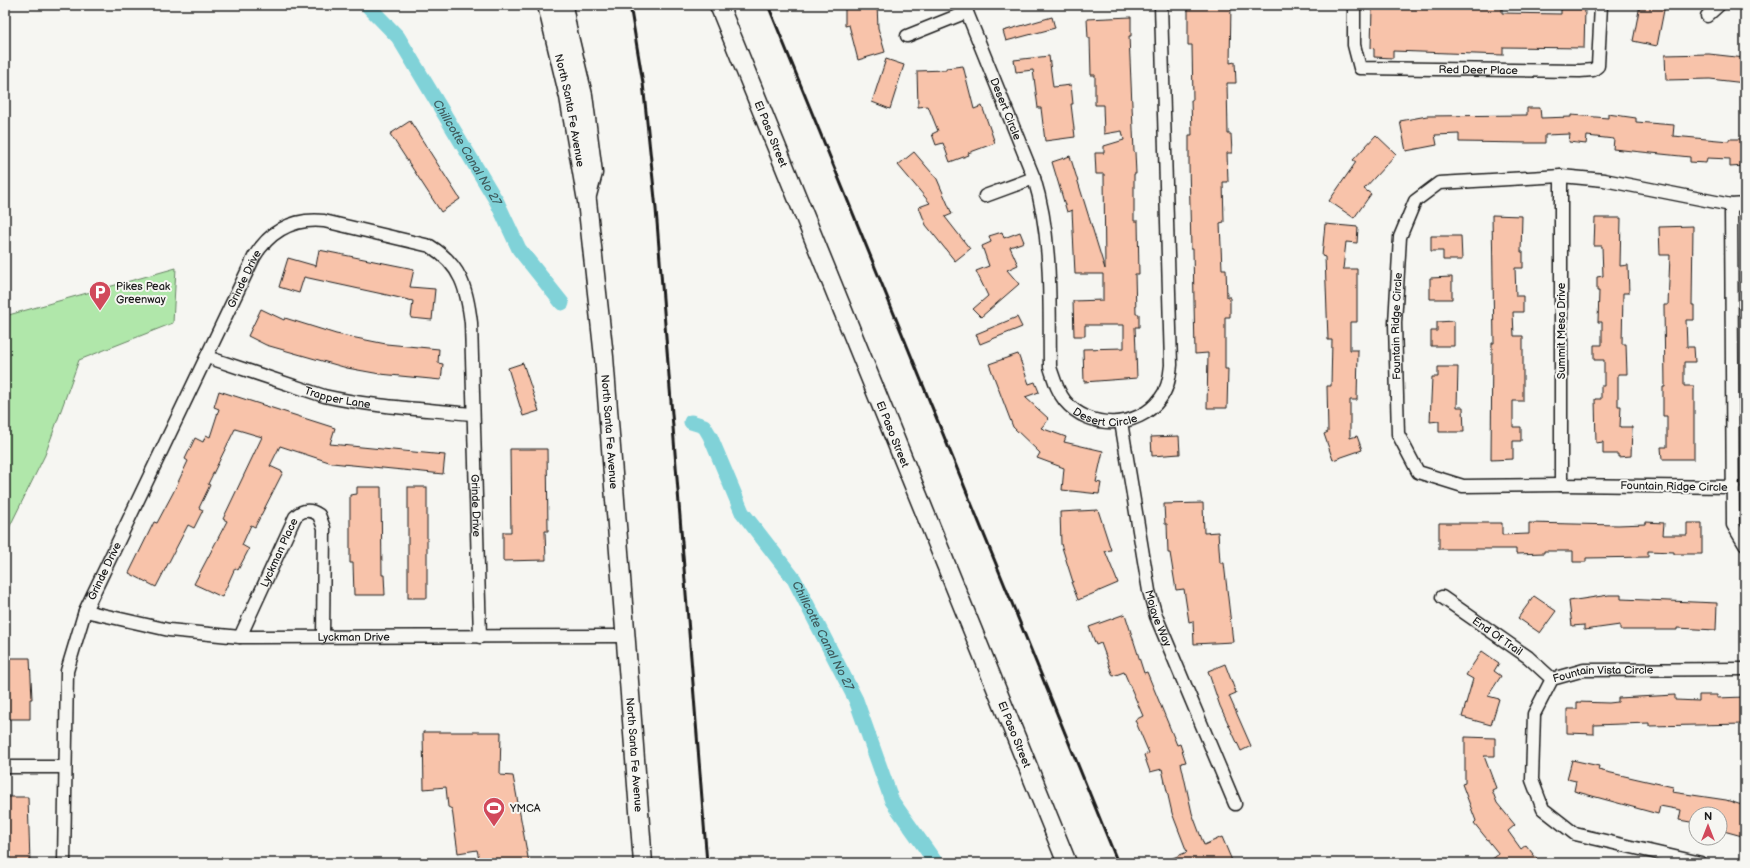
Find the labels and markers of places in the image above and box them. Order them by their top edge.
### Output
parking icon: Pikes Peak Greenway [87,279,113,312]
place label: Pikes Peak Greenway [116,280,171,306]
sports icon: YMCA [481,795,507,828]
place label: YMCA [509,802,541,815]

